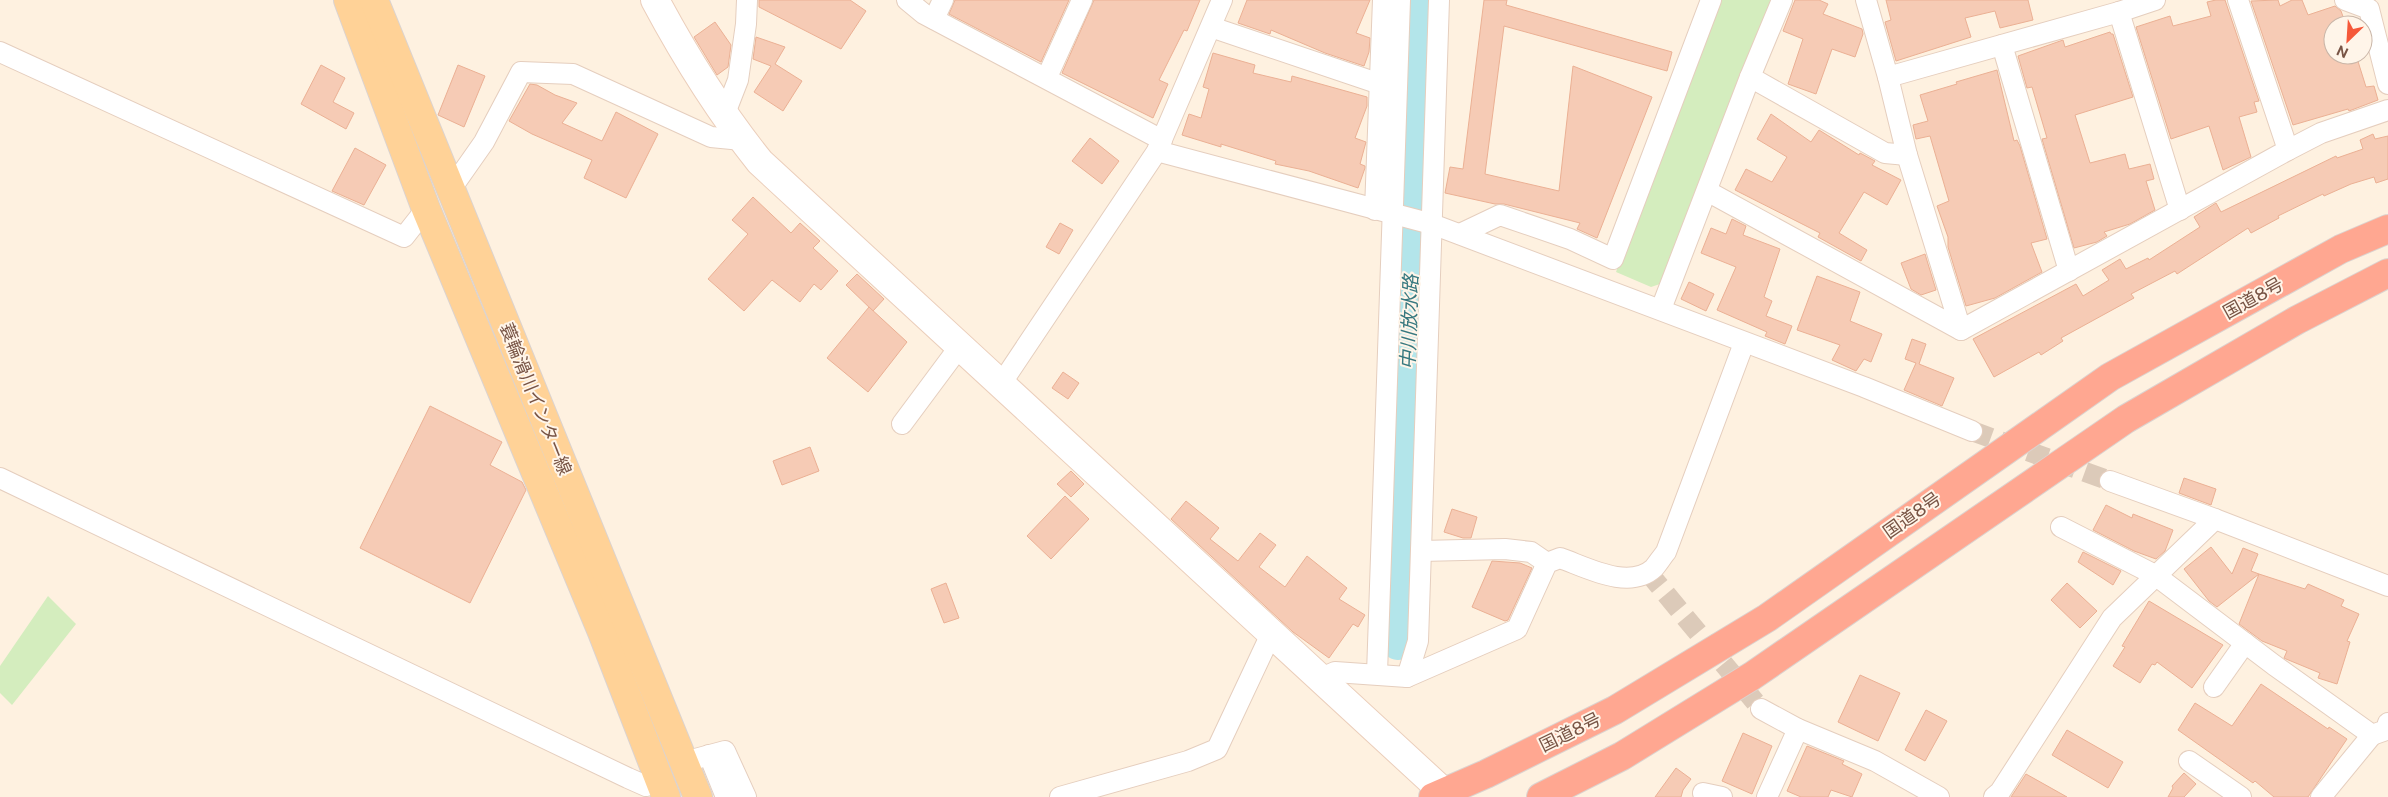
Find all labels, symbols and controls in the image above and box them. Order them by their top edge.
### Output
north arrow [2323,15,2373,65]
text: N [2334,42,2351,61]
water label: 中川放水路 [1396,272,1422,370]
street label: 国道8号 [2219,273,2287,323]
street label: 蓑輪滑川インター線 [496,320,576,478]
street label: 国道8号 [1879,488,1945,542]
street label: 国道8号 [1536,708,1604,756]

